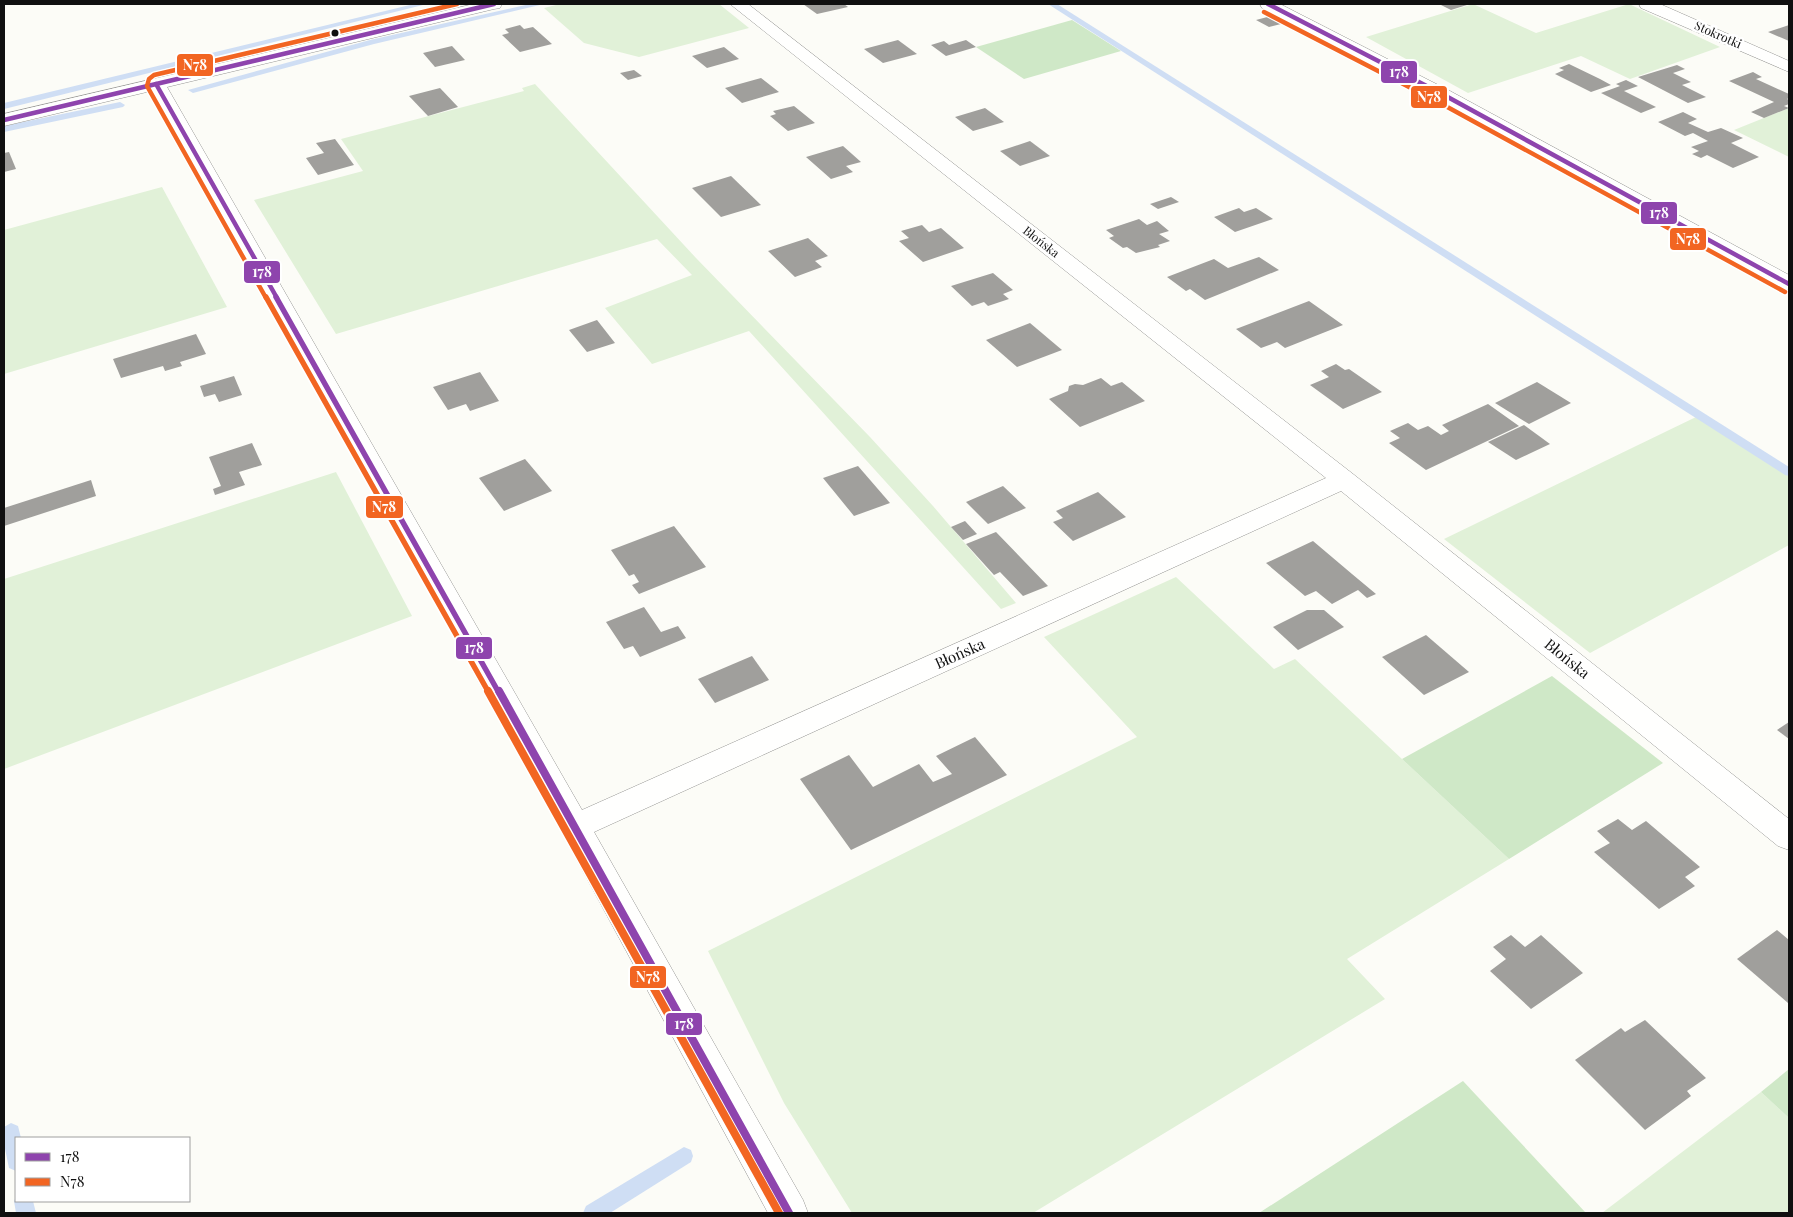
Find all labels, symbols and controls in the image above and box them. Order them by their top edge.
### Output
street label: Stokrotki [1692,17,1745,52]
unlabelled marker [330,28,340,38]
line badge: N78 [176,53,214,77]
text: N78 [183,55,207,74]
line badge: 178 [1380,60,1418,84]
text: 178 [1389,62,1409,81]
line badge: N78 [1410,85,1448,109]
text: N78 [1417,87,1441,106]
line badge: 178 [1640,201,1678,225]
text: 178 [1649,203,1669,222]
street label: Błońska [1020,222,1063,261]
line badge: N78 [1669,227,1707,251]
text: N78 [1676,229,1700,248]
line badge: 178 [243,260,281,284]
text: 178 [252,262,272,281]
line badge: N78 [365,495,404,519]
text: N78 [372,497,396,516]
street label: Błońska [931,633,988,673]
street label: Błońska [1541,634,1595,683]
line badge: 178 [455,636,493,660]
text: 178 [464,638,484,657]
line badge: N78 [629,965,667,989]
text: N78 [636,967,660,986]
line badge: 178 [665,1012,703,1036]
text: 178 [674,1014,694,1033]
legend [15,1137,190,1202]
text: 178 [60,1146,80,1166]
text: N78 [60,1171,85,1191]

